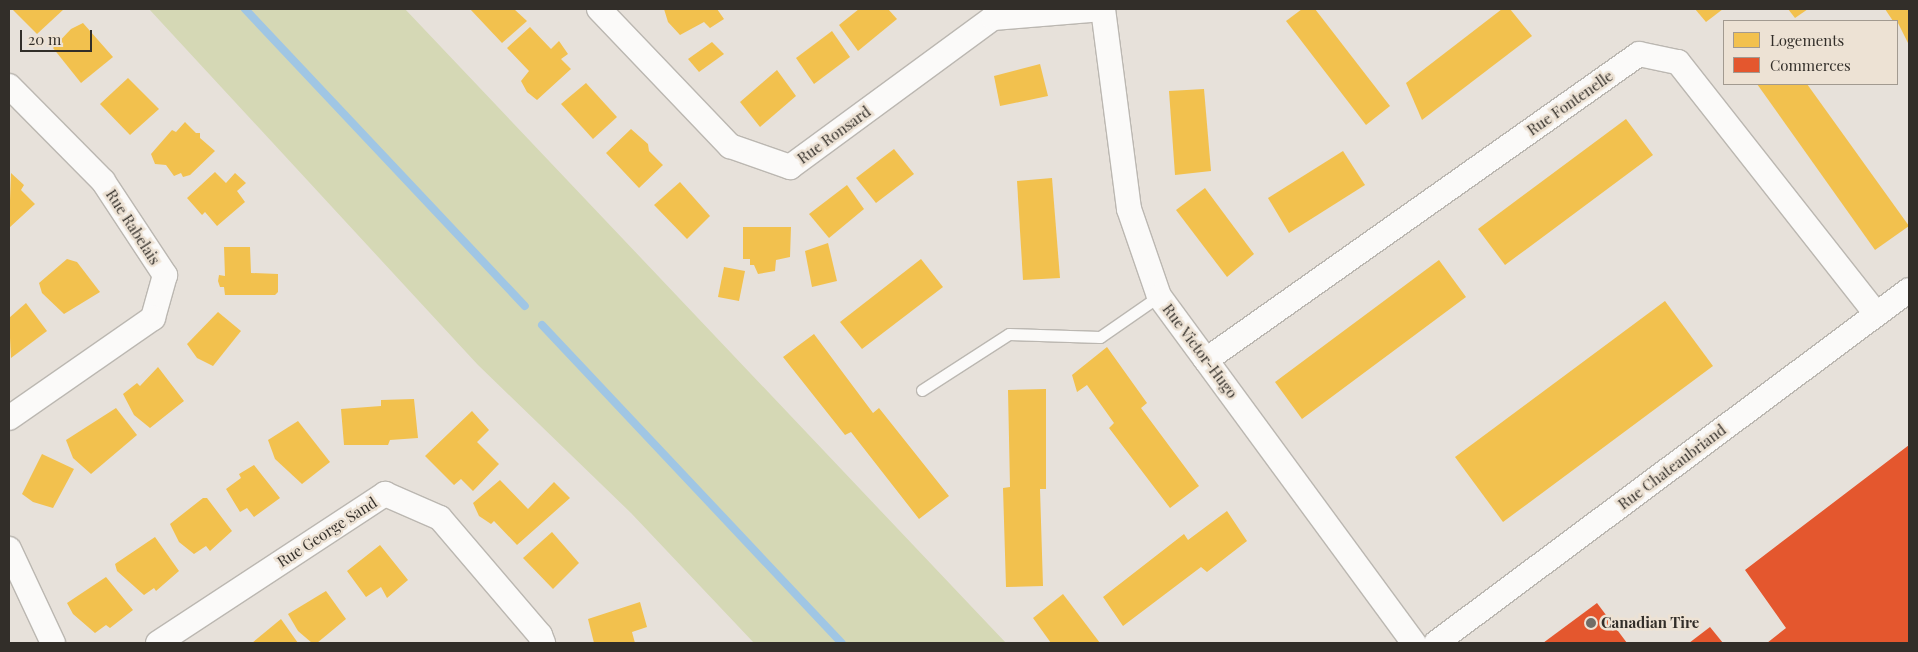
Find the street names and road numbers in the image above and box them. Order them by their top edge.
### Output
street label: Rue Fontenelle [1524,67,1616,139]
street label: Rue Ronsard [794,102,874,168]
street label: Rue Rabelais [102,186,164,268]
street label: Rue Victor-Hugo [1159,300,1241,402]
street label: Rue Chateaubriand [1615,421,1729,513]
street label: Rue George Sand [274,493,380,571]

